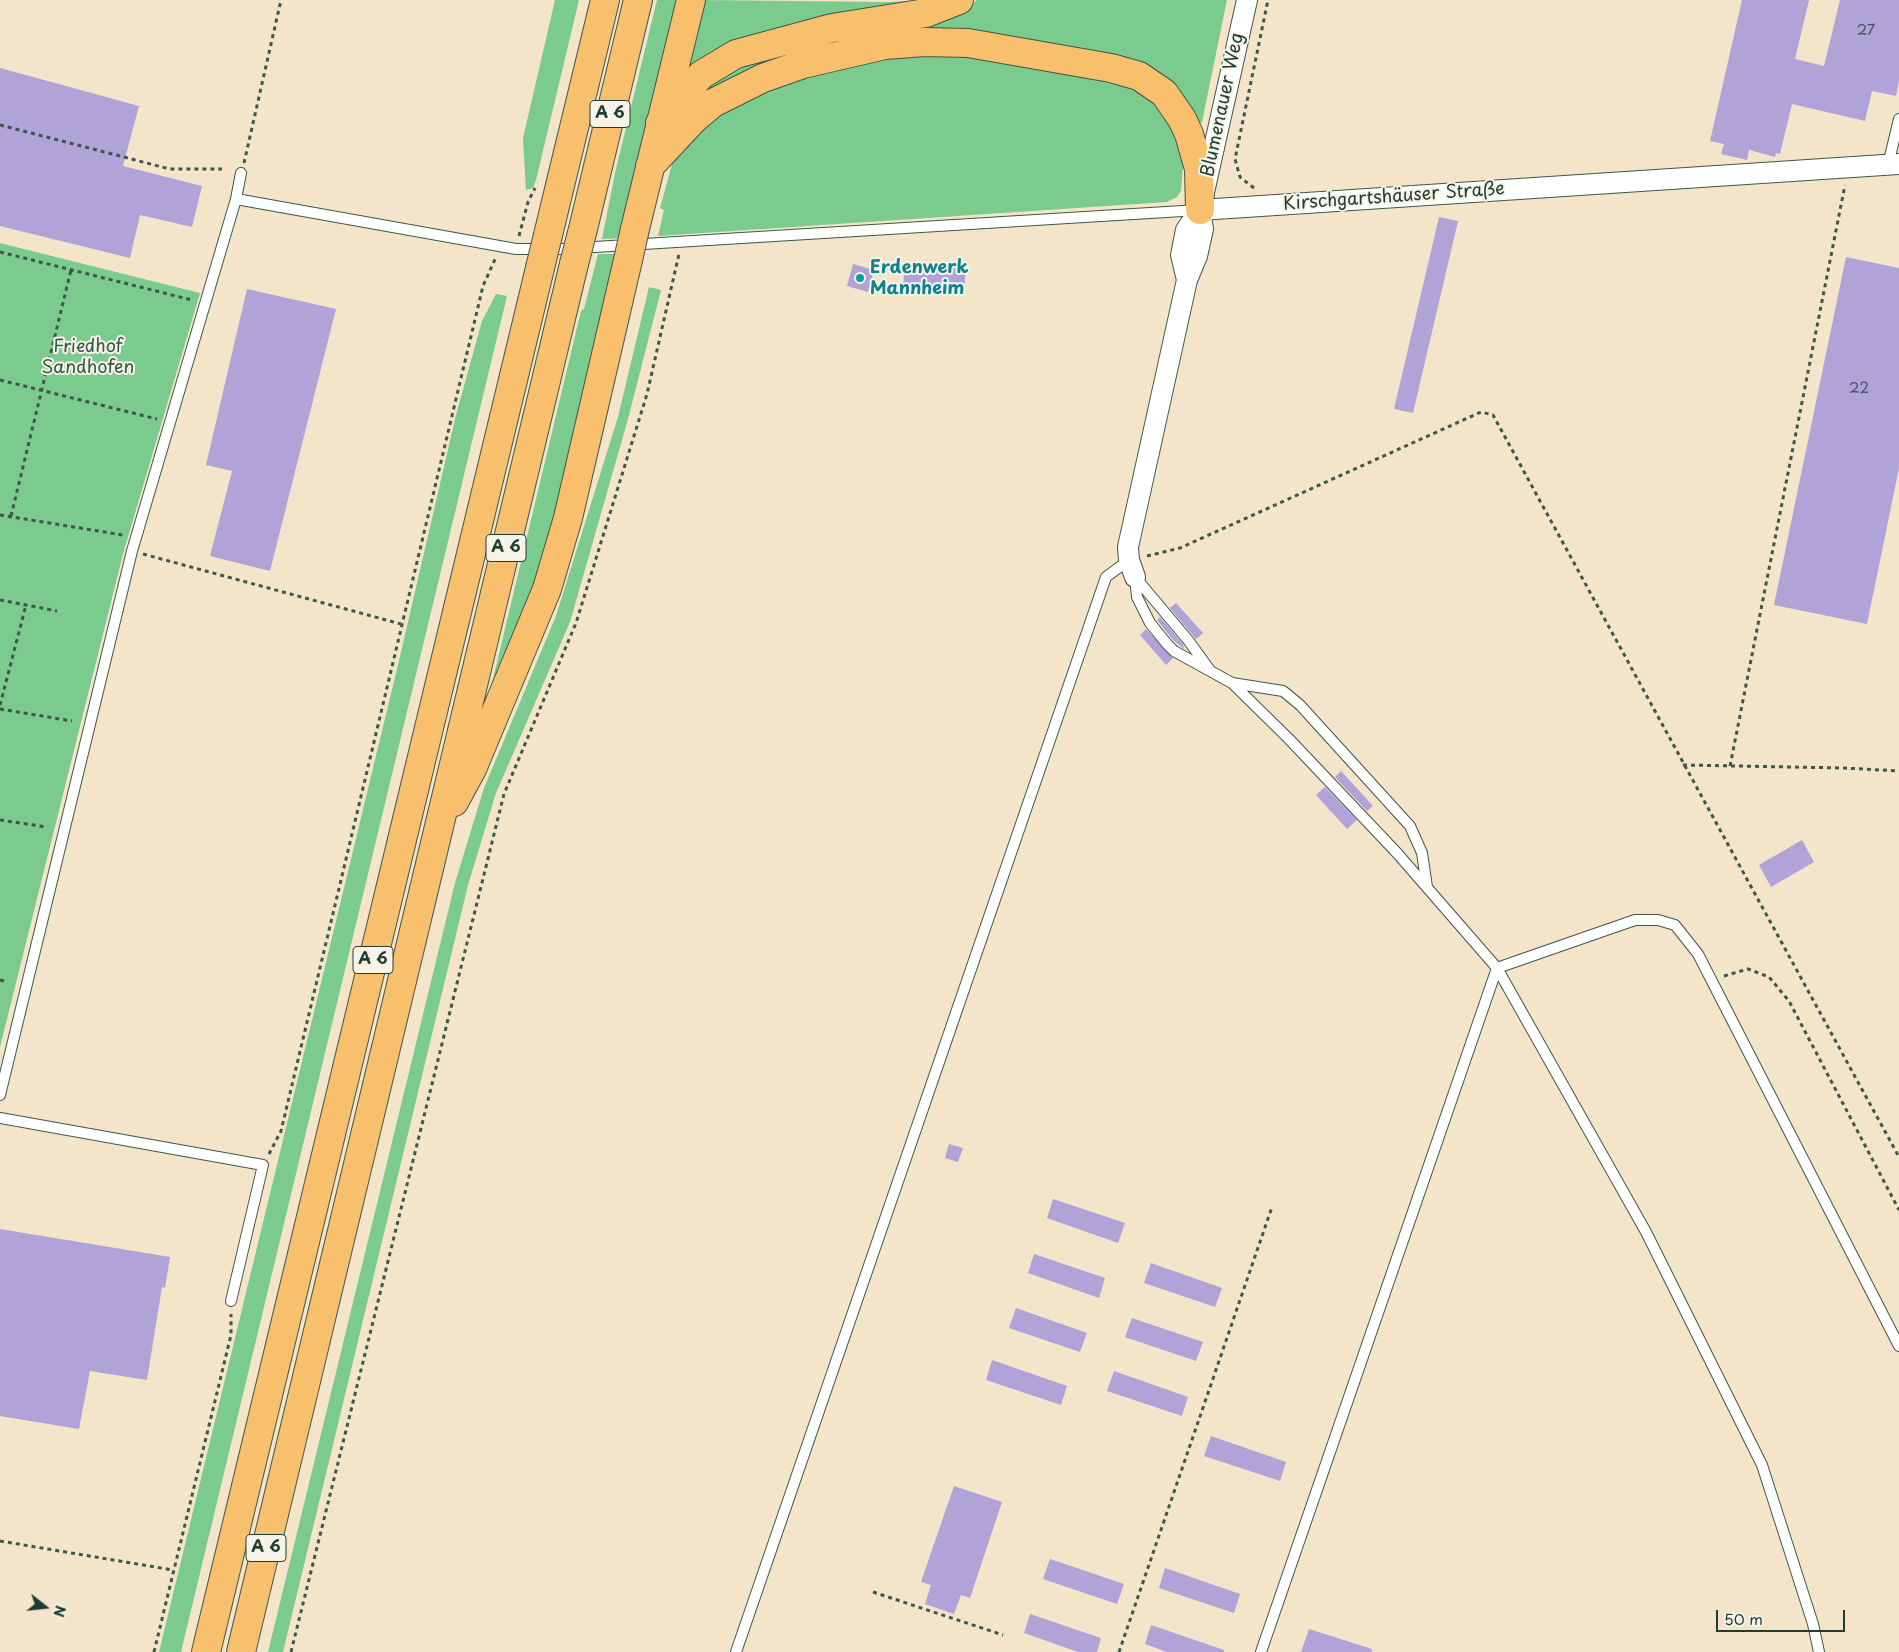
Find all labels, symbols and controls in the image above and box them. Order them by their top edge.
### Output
house number: 27 [1857,22,1875,40]
street label: Blumenauer Weg [1197,31,1249,179]
road number: A 6 [590,100,630,128]
street label: Kirschgartshäuser Straße [1282,178,1506,216]
place label: Erdenwerk Mannheim [870,257,969,300]
marker: Erdenwerk Mannheim [854,272,866,284]
park label: Friedhof Sandhofen [42,336,134,378]
house number: 22 [1849,380,1869,398]
road number: A 6 [486,534,526,562]
road number: A 6 [353,946,393,974]
road number: A 6 [246,1535,286,1562]
north arrow [20,1582,70,1632]
scale bar [1719,1600,1848,1632]
text: N [48,1603,72,1619]
text: 50 m [1724,1607,1763,1630]

